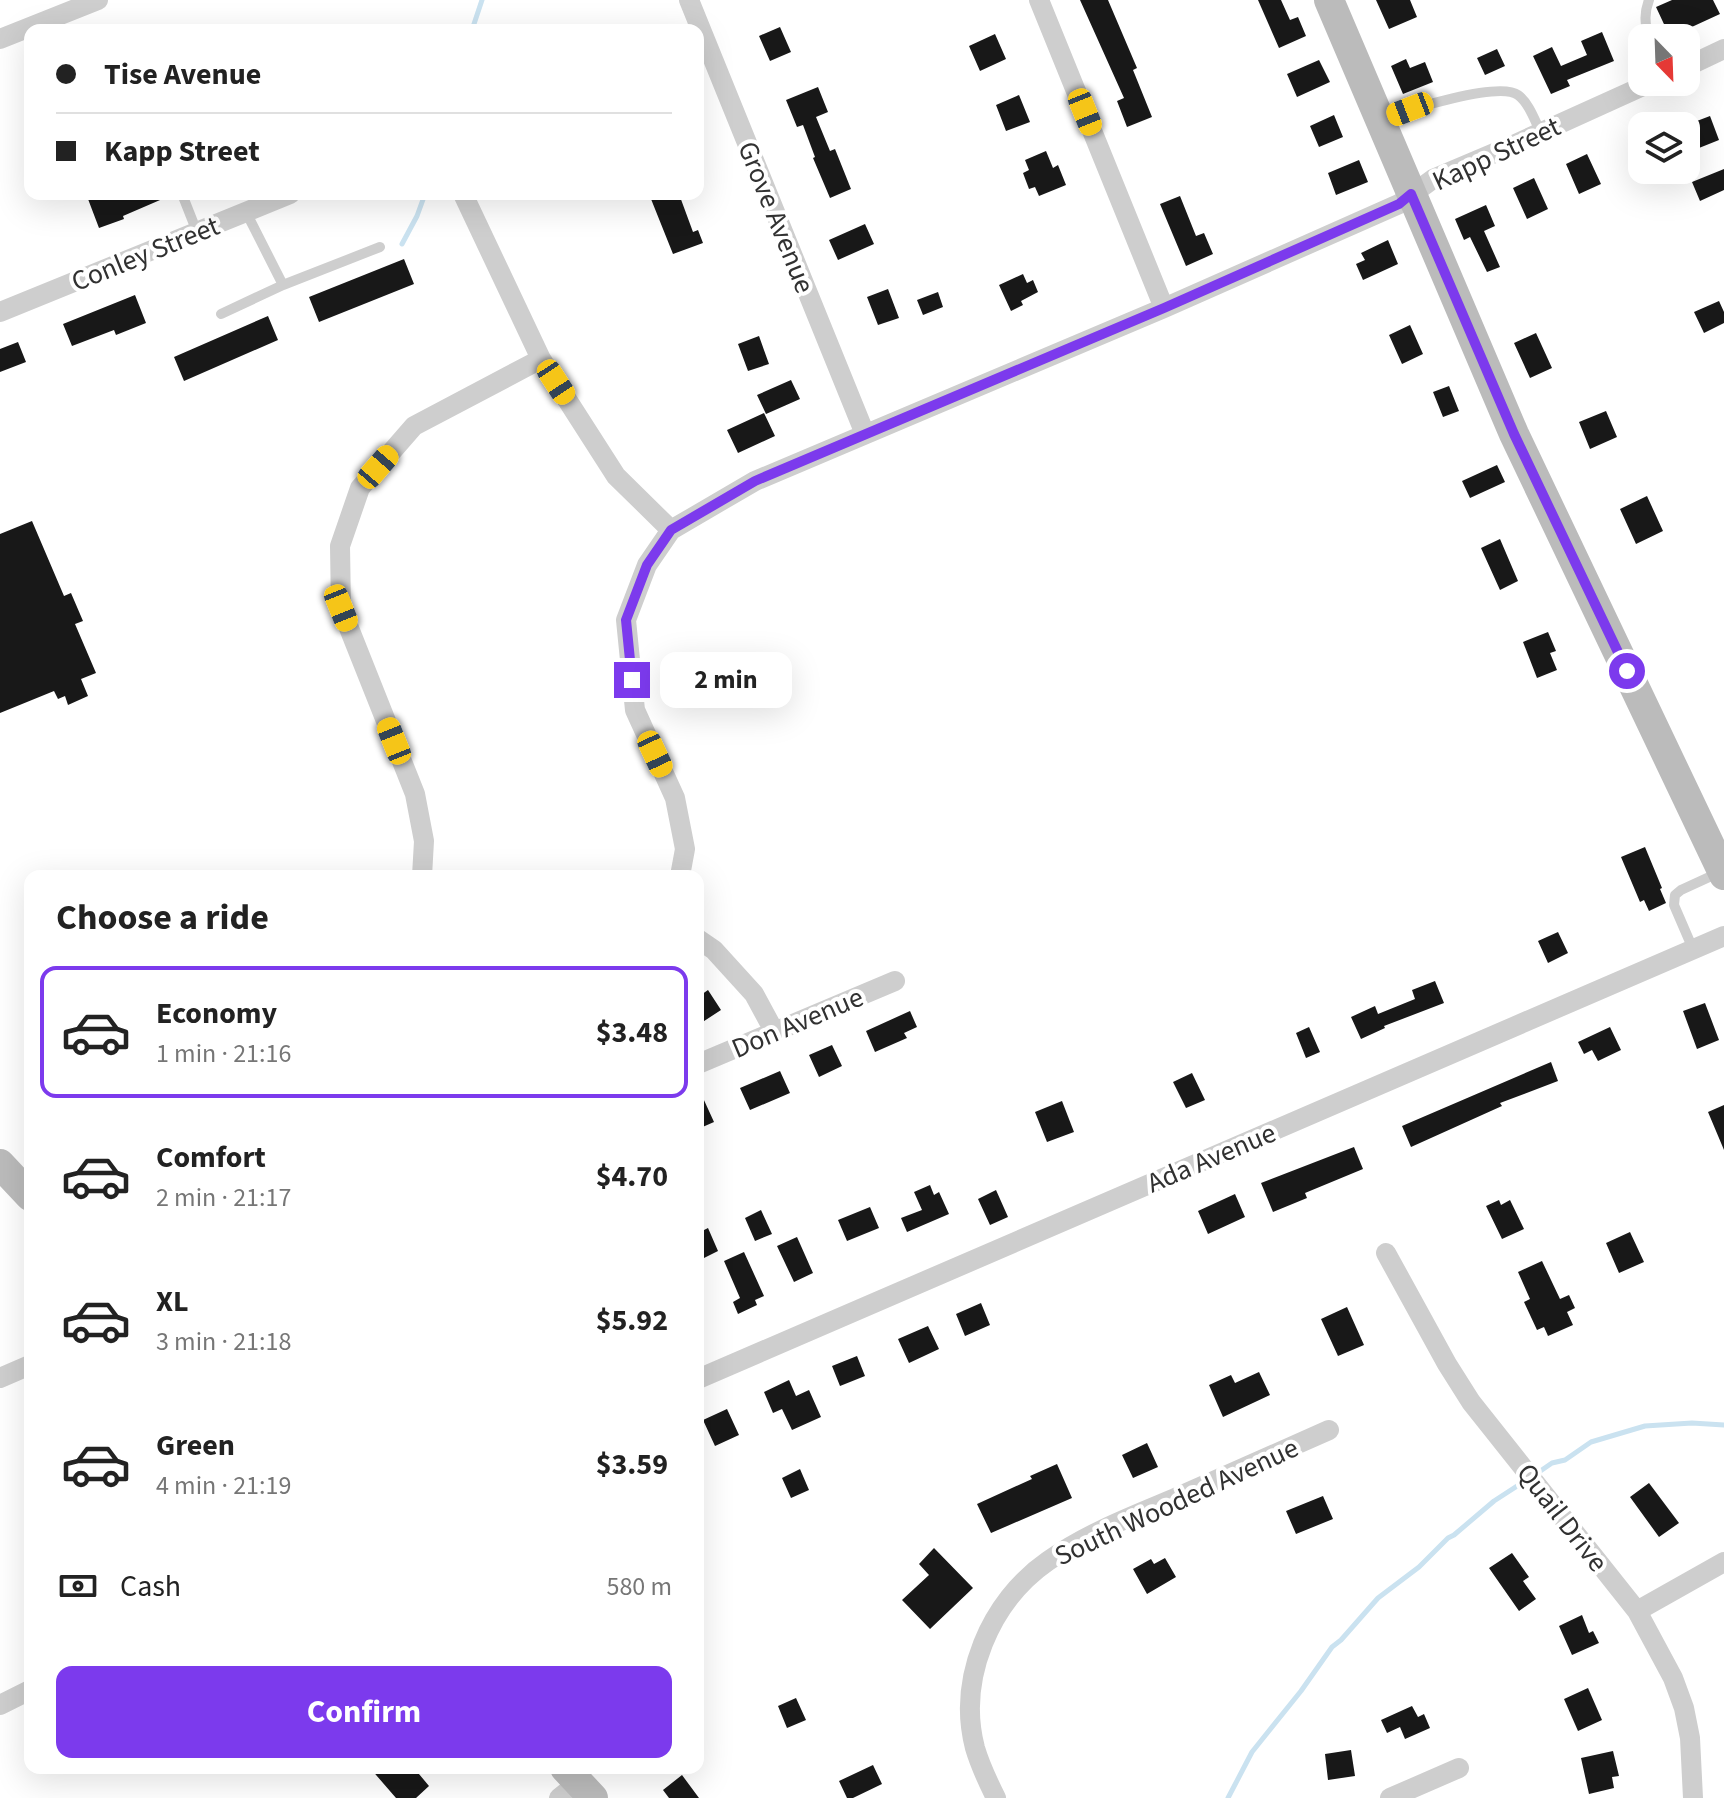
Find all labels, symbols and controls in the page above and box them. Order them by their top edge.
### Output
north arrow [1628,24,1700,96]
map controls [1628,24,1700,184]
text: Tise Avenue [104,53,261,96]
car [1065,85,1105,139]
car [1383,89,1437,129]
street label: Kapp Street [1426,107,1568,201]
button: layers [1628,112,1700,184]
text: Kapp Street [104,130,260,173]
street label: Grove Avenue [727,135,825,299]
street label: Conley Street [65,206,226,302]
car [533,355,579,409]
car [353,441,403,493]
car [321,581,361,635]
callout: 2 min [660,652,792,708]
route start [1609,653,1645,689]
text: 2 min [694,661,758,698]
route end [614,662,650,698]
car [374,714,414,768]
car [634,727,676,781]
text: Choose a ride [56,892,269,943]
street label: Don Avenue [725,977,869,1069]
text: Economy [156,992,277,1035]
icon: car [60,996,132,1068]
text: $3.48 [596,1011,668,1054]
text: 1 min · 21:16 [156,1035,291,1072]
street label: Ada Avenue [1141,1113,1282,1203]
text: Comfort [156,1136,266,1179]
icon: car [60,1140,132,1212]
text: $4.70 [596,1155,668,1198]
text: 2 min · 21:17 [156,1179,291,1216]
text: XL [156,1280,189,1323]
icon: car [60,1284,132,1356]
text: $5.92 [596,1299,668,1342]
text: 3 min · 21:18 [156,1323,291,1360]
text: Green [156,1424,235,1467]
icon: car [60,1428,132,1500]
street label: South Wooded Avenue [1048,1428,1305,1576]
text: $3.59 [596,1443,668,1486]
street label: Quail Drive [1507,1455,1617,1580]
text: 4 min · 21:19 [156,1467,291,1504]
icon: cash [56,1564,100,1608]
text: Cash [120,1565,181,1608]
text: 580 m [606,1568,672,1605]
button: Confirm [56,1666,672,1758]

